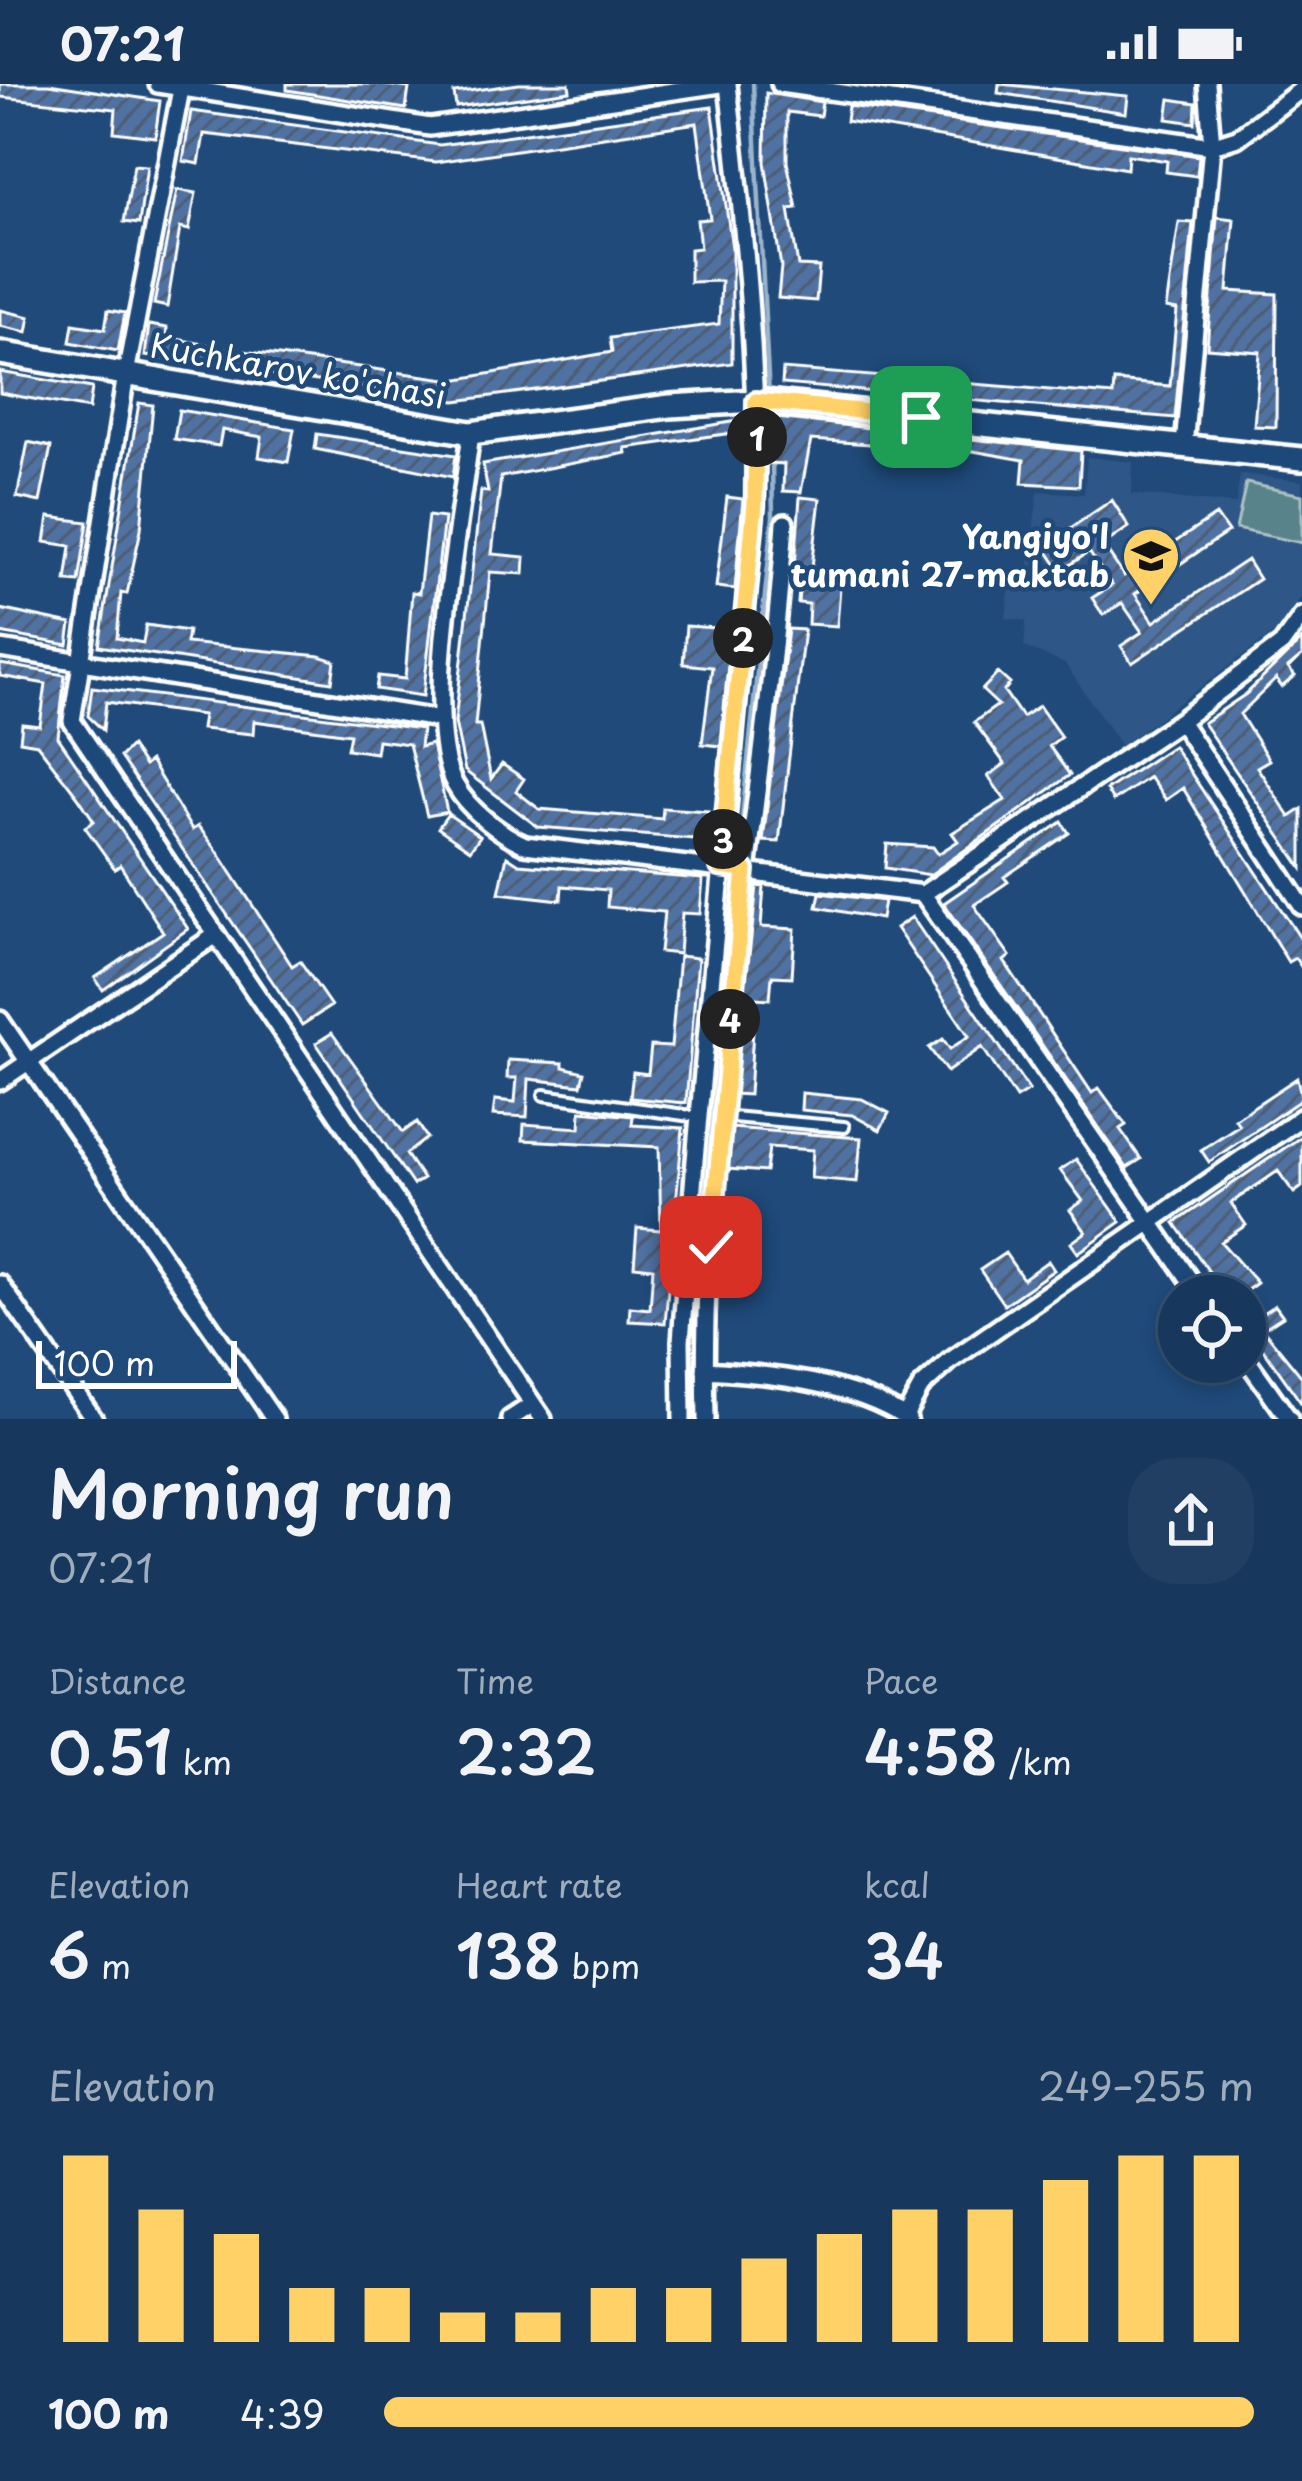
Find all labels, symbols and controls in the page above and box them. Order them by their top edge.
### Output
text: 07:21 [60,8,185,76]
street label: Kuchkarov ko'chasi [146,318,450,420]
pin [870,366,972,468]
icon: arrive [888,384,954,450]
pin: 1 [727,407,787,467]
text: 1 [749,412,765,462]
place label: Yangiyo'l tumani 27-maktab [791,510,1109,598]
school or university icon: Yangiyo'l tumani 27-maktab [1120,525,1182,607]
pin: 2 [713,608,773,668]
text: 2 [731,613,755,663]
pin: 3 [693,809,753,869]
text: 3 [712,814,734,864]
pin: 4 [700,989,760,1049]
text: 4 [719,994,741,1044]
pin [660,1196,762,1298]
icon: check [678,1214,744,1280]
map controls [1158,1275,1266,1383]
button: locate [1158,1275,1266,1383]
scale bar [36,1335,237,1388]
text: 100 m [54,1337,155,1387]
text: Morning run [48,1442,454,1541]
button: share [1128,1458,1254,1584]
text: 07:21 [48,1537,153,1596]
text: Distance [48,1655,186,1705]
text: Time [456,1655,534,1705]
text: Pace [864,1655,938,1705]
text: 0.51 [48,1705,172,1795]
text: 2:32 [456,1705,596,1795]
text: 4:58 [864,1705,998,1795]
text: km [172,1736,232,1786]
text: /km [998,1736,1072,1786]
text: Elevation [48,1859,190,1909]
text: Heart rate [456,1859,623,1909]
text: kcal [864,1859,930,1909]
text: 6 [48,1909,90,1999]
text: 138 [456,1909,561,1999]
text: 34 [864,1909,944,1999]
text: m [90,1940,131,1990]
text: bpm [561,1940,640,1990]
text: Elevation [48,2055,216,2114]
text: 249–255 m [1038,2055,1254,2114]
text: 100 m [48,2383,170,2442]
text: 4:39 [240,2383,325,2442]

